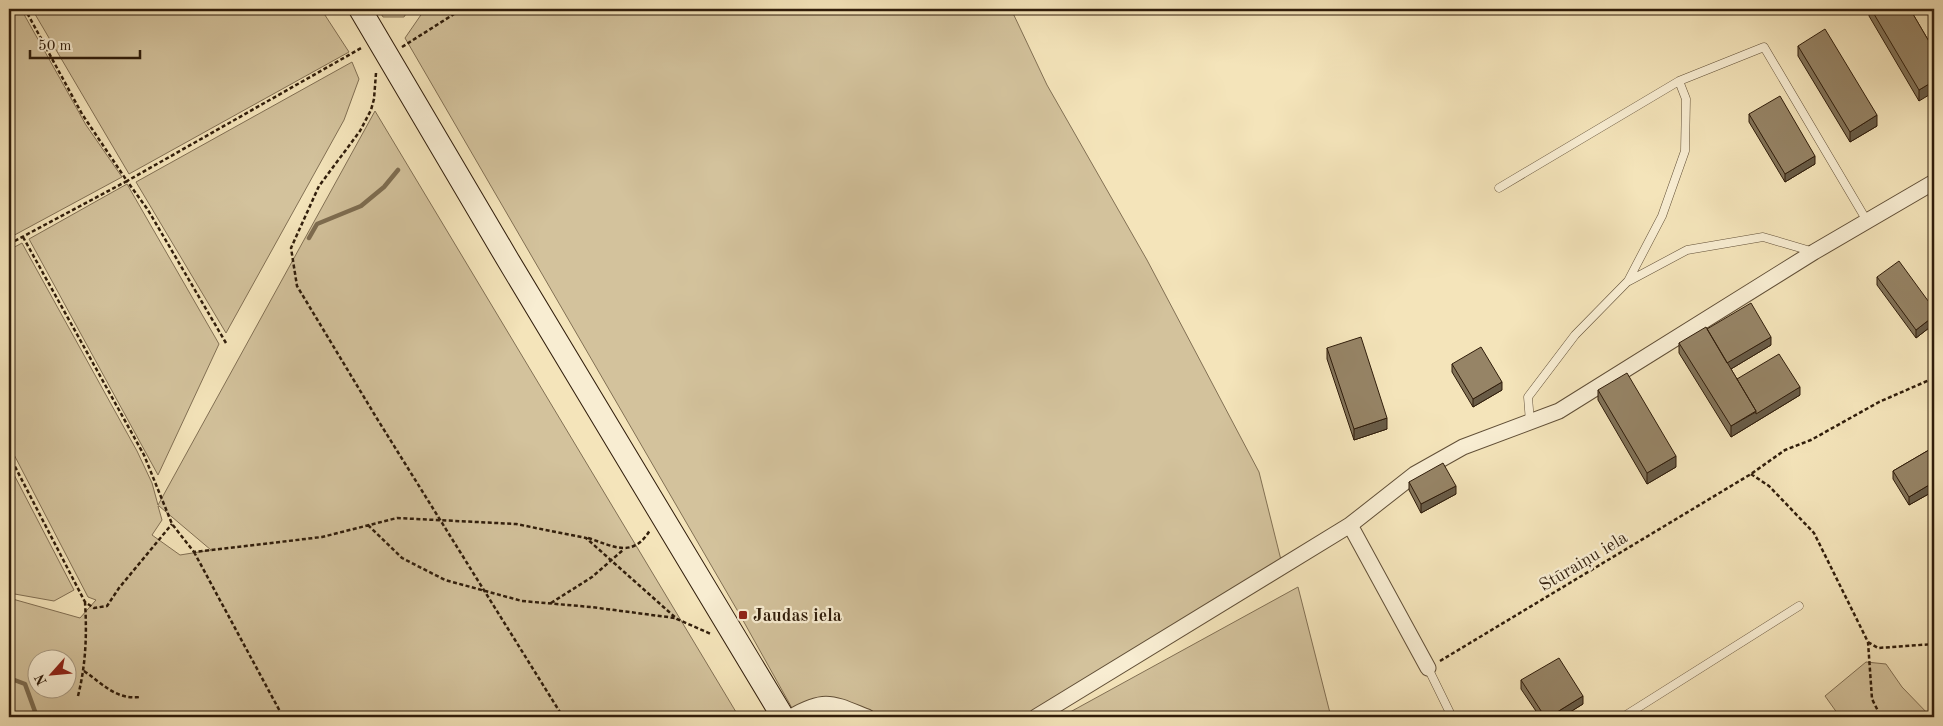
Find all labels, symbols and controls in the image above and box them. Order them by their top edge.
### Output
scale bar [30,28,140,60]
text: 50 m [38,39,72,54]
street label: Stūraiņu iela [1536,528,1631,596]
place label: Jaudas iela [753,607,842,625]
marker: Jaudas iela [737,609,749,621]
north arrow [28,648,78,698]
text: N [33,671,50,687]

